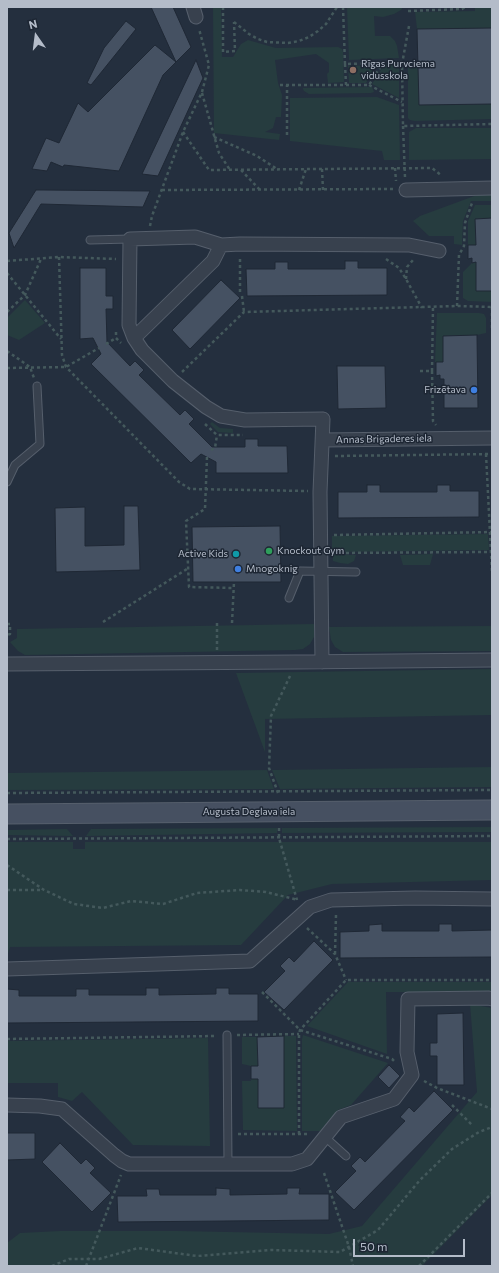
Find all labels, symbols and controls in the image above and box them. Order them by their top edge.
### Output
north arrow [16,16,56,56]
text: N [27,17,39,31]
place label: Rīgas Purvciema vidusskola [361,58,435,82]
marker: Rīgas Purvciema vidusskola [348,65,358,75]
place label: Frizētava [424,384,466,396]
marker: Frizētava [469,385,479,395]
street label: Annas Brigaderes iela [336,432,432,446]
place label: Knockout Gym [277,545,344,557]
marker: Knockout Gym [264,546,274,556]
place label: Active Kids [178,548,228,560]
marker: Active Kids [231,549,241,559]
place label: Mnogoknig [246,563,298,575]
marker: Mnogoknig [233,564,243,574]
street label: Augusta Deglava iela [203,806,295,818]
scale bar [355,1231,467,1257]
text: 50 m [360,1239,388,1253]

